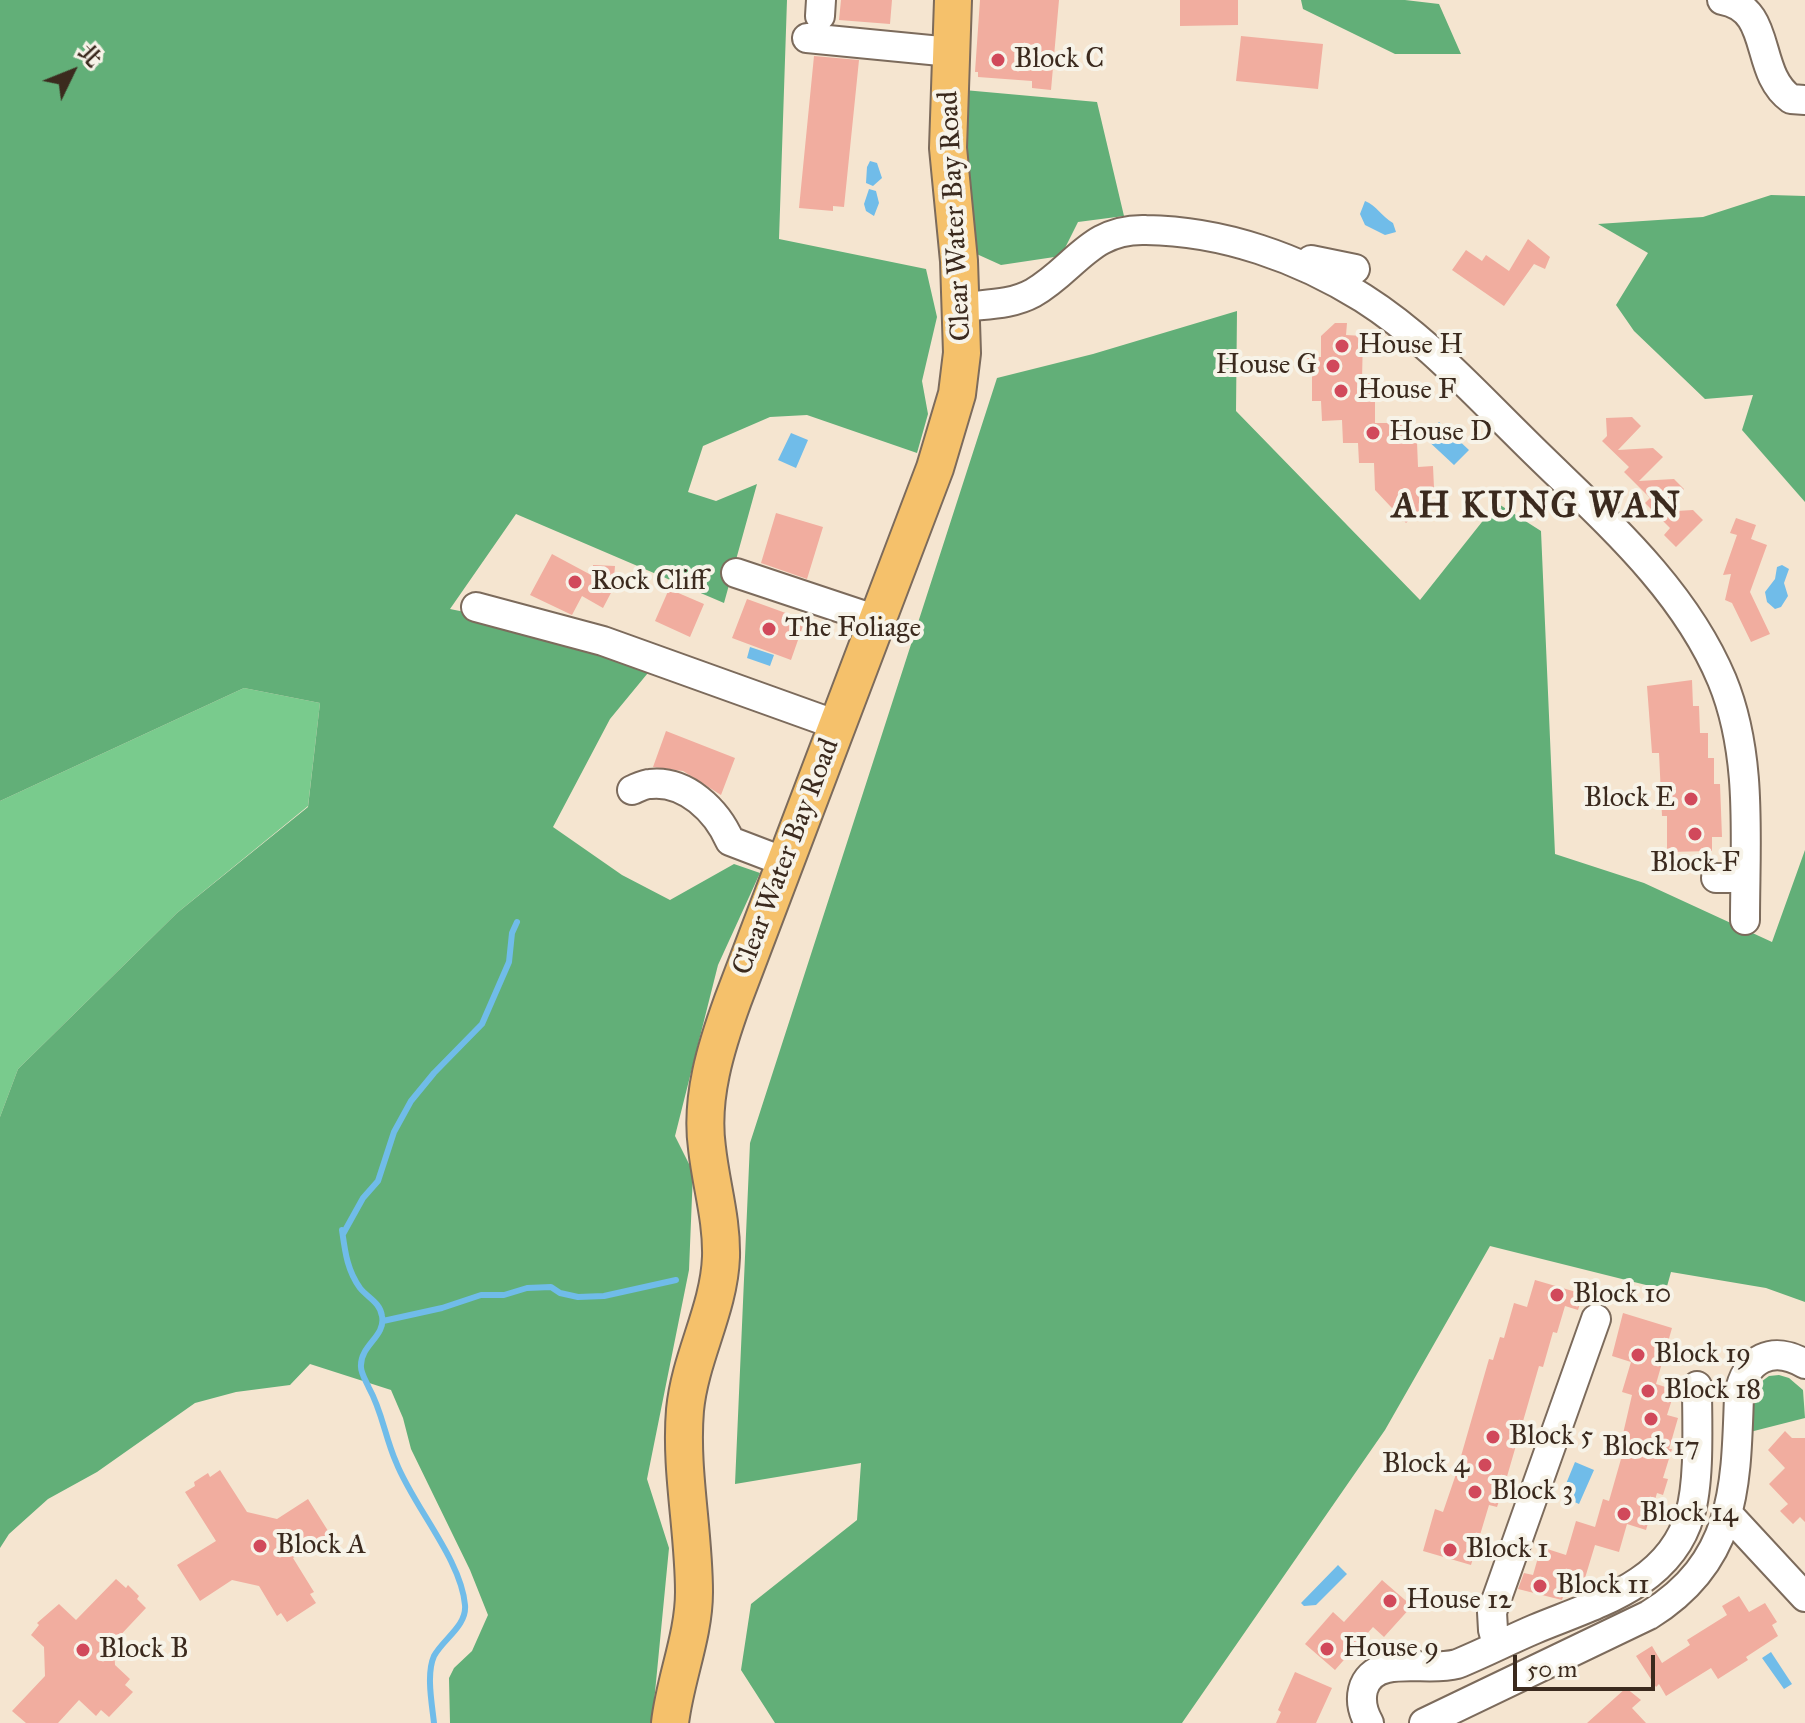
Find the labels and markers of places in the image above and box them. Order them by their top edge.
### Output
place label: Block C [1014,43,1104,77]
marker: Block C [989,51,1007,69]
place label: House H [1358,329,1463,363]
marker: House H [1333,337,1351,355]
place label: House G [1216,349,1317,383]
marker: House G [1324,357,1342,375]
place label: House F [1357,374,1456,408]
marker: House F [1332,382,1350,400]
place label: House D [1389,416,1492,450]
marker: House D [1364,424,1382,442]
place label: Rock Cliff [591,565,707,599]
marker: Rock Cliff [566,573,584,591]
place label: The Foliage [785,612,921,646]
marker: The Foliage [760,620,778,638]
place label: Block E [1584,782,1675,816]
marker: Block E [1682,790,1700,808]
marker: Block F [1686,825,1704,843]
place label: Block F [1650,847,1740,881]
place label: Block 10 [1573,1278,1671,1312]
marker: Block 10 [1548,1286,1566,1304]
place label: Block 19 [1654,1338,1751,1372]
marker: Block 19 [1629,1346,1647,1364]
place label: Block 18 [1664,1374,1761,1408]
marker: Block 18 [1639,1382,1657,1400]
marker: Block 17 [1642,1410,1660,1428]
place label: Block 5 [1509,1420,1593,1454]
marker: Block 5 [1484,1428,1502,1446]
place label: Block 17 [1602,1431,1700,1465]
place label: Block 4 [1382,1448,1469,1482]
marker: Block 4 [1476,1456,1494,1474]
place label: Block 3 [1491,1475,1573,1509]
marker: Block 3 [1466,1483,1484,1501]
place label: Block 14 [1640,1497,1738,1531]
marker: Block 14 [1615,1505,1633,1523]
place label: Block A [276,1529,366,1563]
place label: Block 1 [1466,1533,1548,1567]
marker: Block A [251,1537,269,1555]
marker: Block 1 [1441,1541,1459,1559]
place label: Block 11 [1556,1569,1649,1603]
marker: Block 11 [1531,1577,1549,1595]
place label: House 12 [1406,1584,1512,1618]
marker: House 12 [1381,1592,1399,1610]
place label: House 9 [1343,1632,1439,1666]
place label: Block B [99,1633,189,1667]
marker: House 9 [1318,1640,1336,1658]
marker: Block B [74,1641,92,1659]

